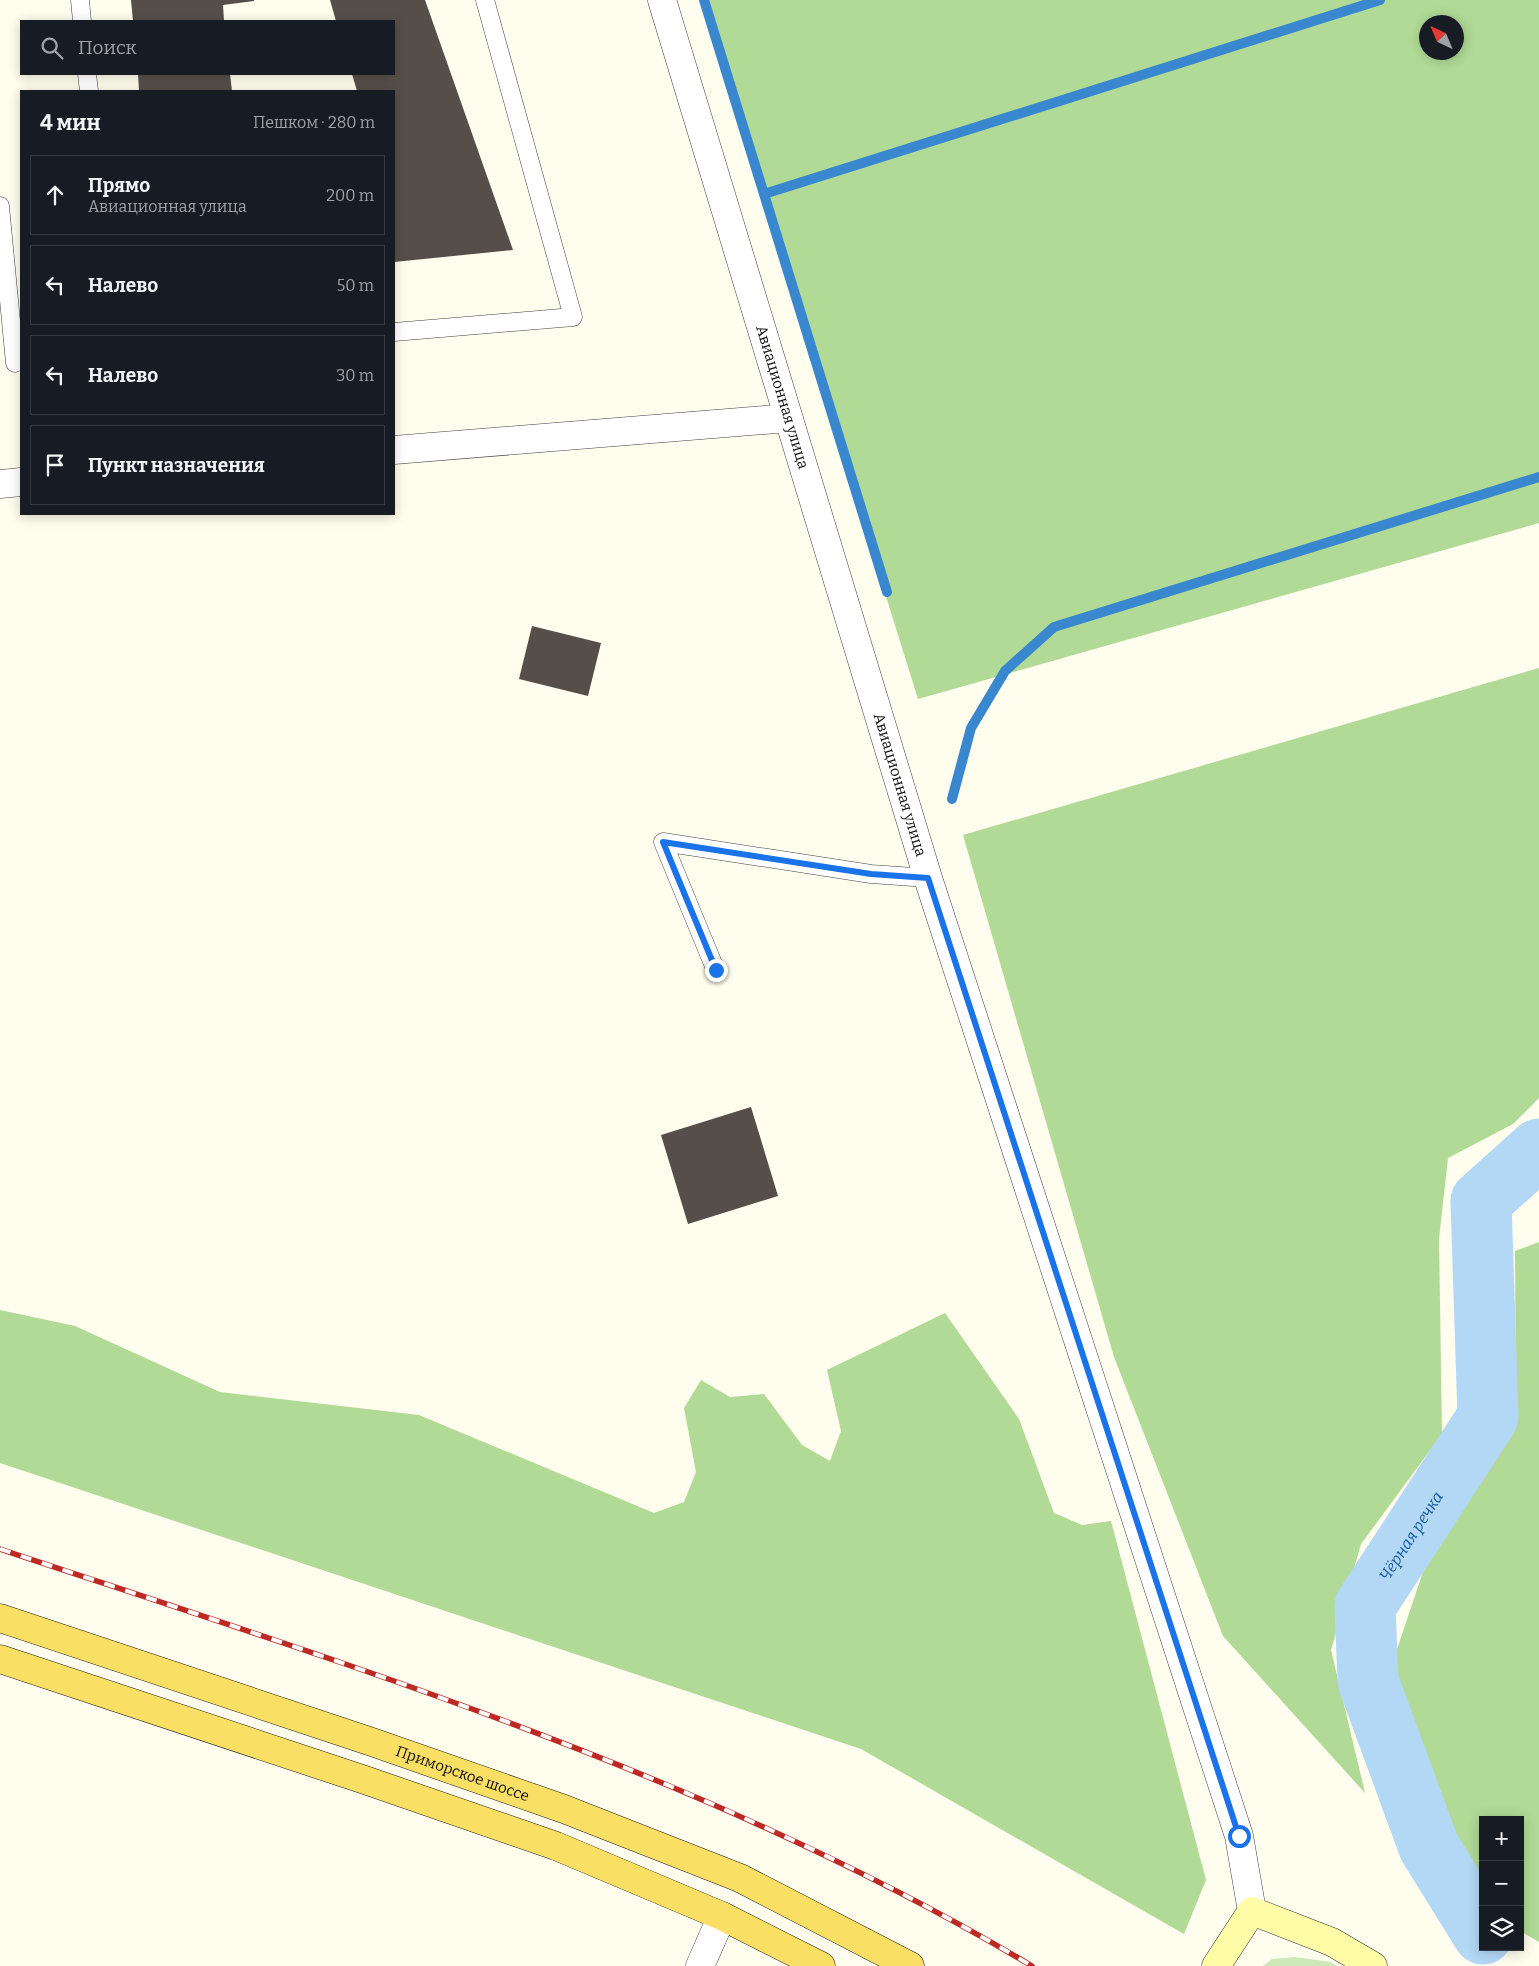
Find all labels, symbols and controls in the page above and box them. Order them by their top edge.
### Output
north arrow [1419,15,1464,60]
search box [20,20,395,75]
icon: search [38,34,66,62]
text: Поиск [78,36,137,59]
text: 4 мин [40,110,101,136]
text: Пешком · 280 m [253,113,375,132]
text: Прямо [88,174,150,197]
icon: ahead [41,181,69,209]
text: 200 m [326,186,374,205]
text: Авиационная улица [88,197,247,216]
icon: left [41,271,69,299]
text: Налево [88,274,158,297]
text: 50 m [337,276,374,295]
street label: Авиационная улица [752,323,813,471]
icon: left [41,361,69,389]
text: Налево [88,364,158,387]
text: 30 m [336,366,374,385]
icon: arrive [41,451,69,479]
text: Пункт назначения [88,454,265,477]
street label: Авиационная улица [870,711,930,859]
route end [705,959,728,982]
water label: Чёрная речка [1375,1488,1447,1584]
street label: Приморское шоссе [393,1742,532,1805]
map controls [1479,1816,1524,1951]
button: + [1479,1816,1524,1861]
route start [1228,1825,1251,1848]
button: − [1479,1861,1524,1906]
button: layers [1479,1906,1524,1951]

